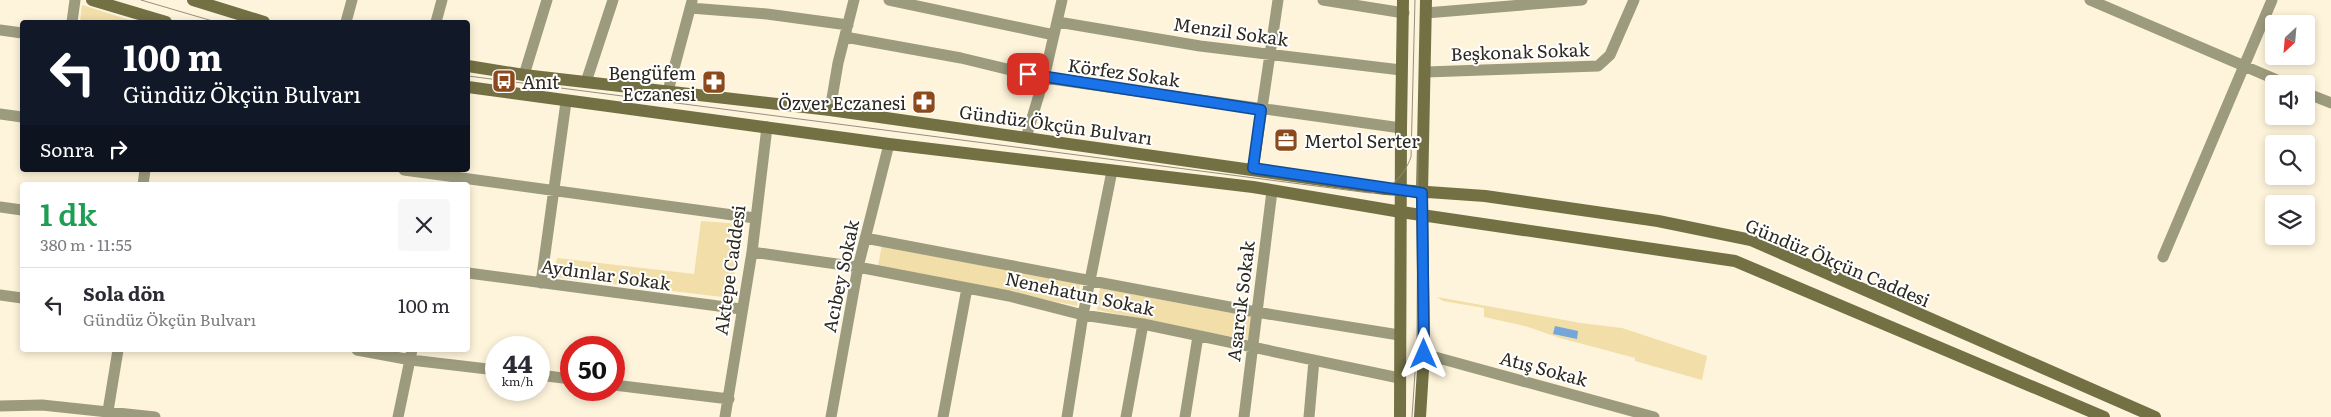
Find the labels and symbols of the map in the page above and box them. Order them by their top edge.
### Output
street label: Menzil Sokak [1172,10,1291,53]
north arrow [2265,15,2315,65]
street label: Beşkonak Sokak [1450,35,1591,67]
street label: Körfez Sokak [1066,51,1183,93]
pin [1007,53,1049,95]
place label: Bengüfem Eczanesi [608,59,696,107]
bus stop icon: Anıt [491,68,517,94]
place label: Anıt [522,68,560,95]
pharmacy icon: Bengüfem Eczanesi [701,69,727,95]
place label: Özver Eczanesi [778,89,906,116]
pharmacy icon: Özver Eczanesi [911,89,937,115]
street label: Gündüz Ökçün Bulvarı [958,97,1154,151]
office icon: Mertol Serter [1273,127,1299,153]
place label: Mertol Serter [1304,127,1420,154]
street label: Aktepe Caddesi [706,203,752,337]
street label: Gündüz Ökçün Caddesi [1741,211,1935,313]
street label: Acıbey Sokak [815,216,865,335]
street label: Asarcık Sokak [1219,238,1261,363]
street label: Aydınlar Sokak [539,252,674,297]
street label: Nenehatun Sokak [1003,264,1158,322]
position arrow [1397,327,1449,379]
speed limit sign: 50 [560,336,625,401]
street label: Atış Sokak [1497,343,1592,393]

